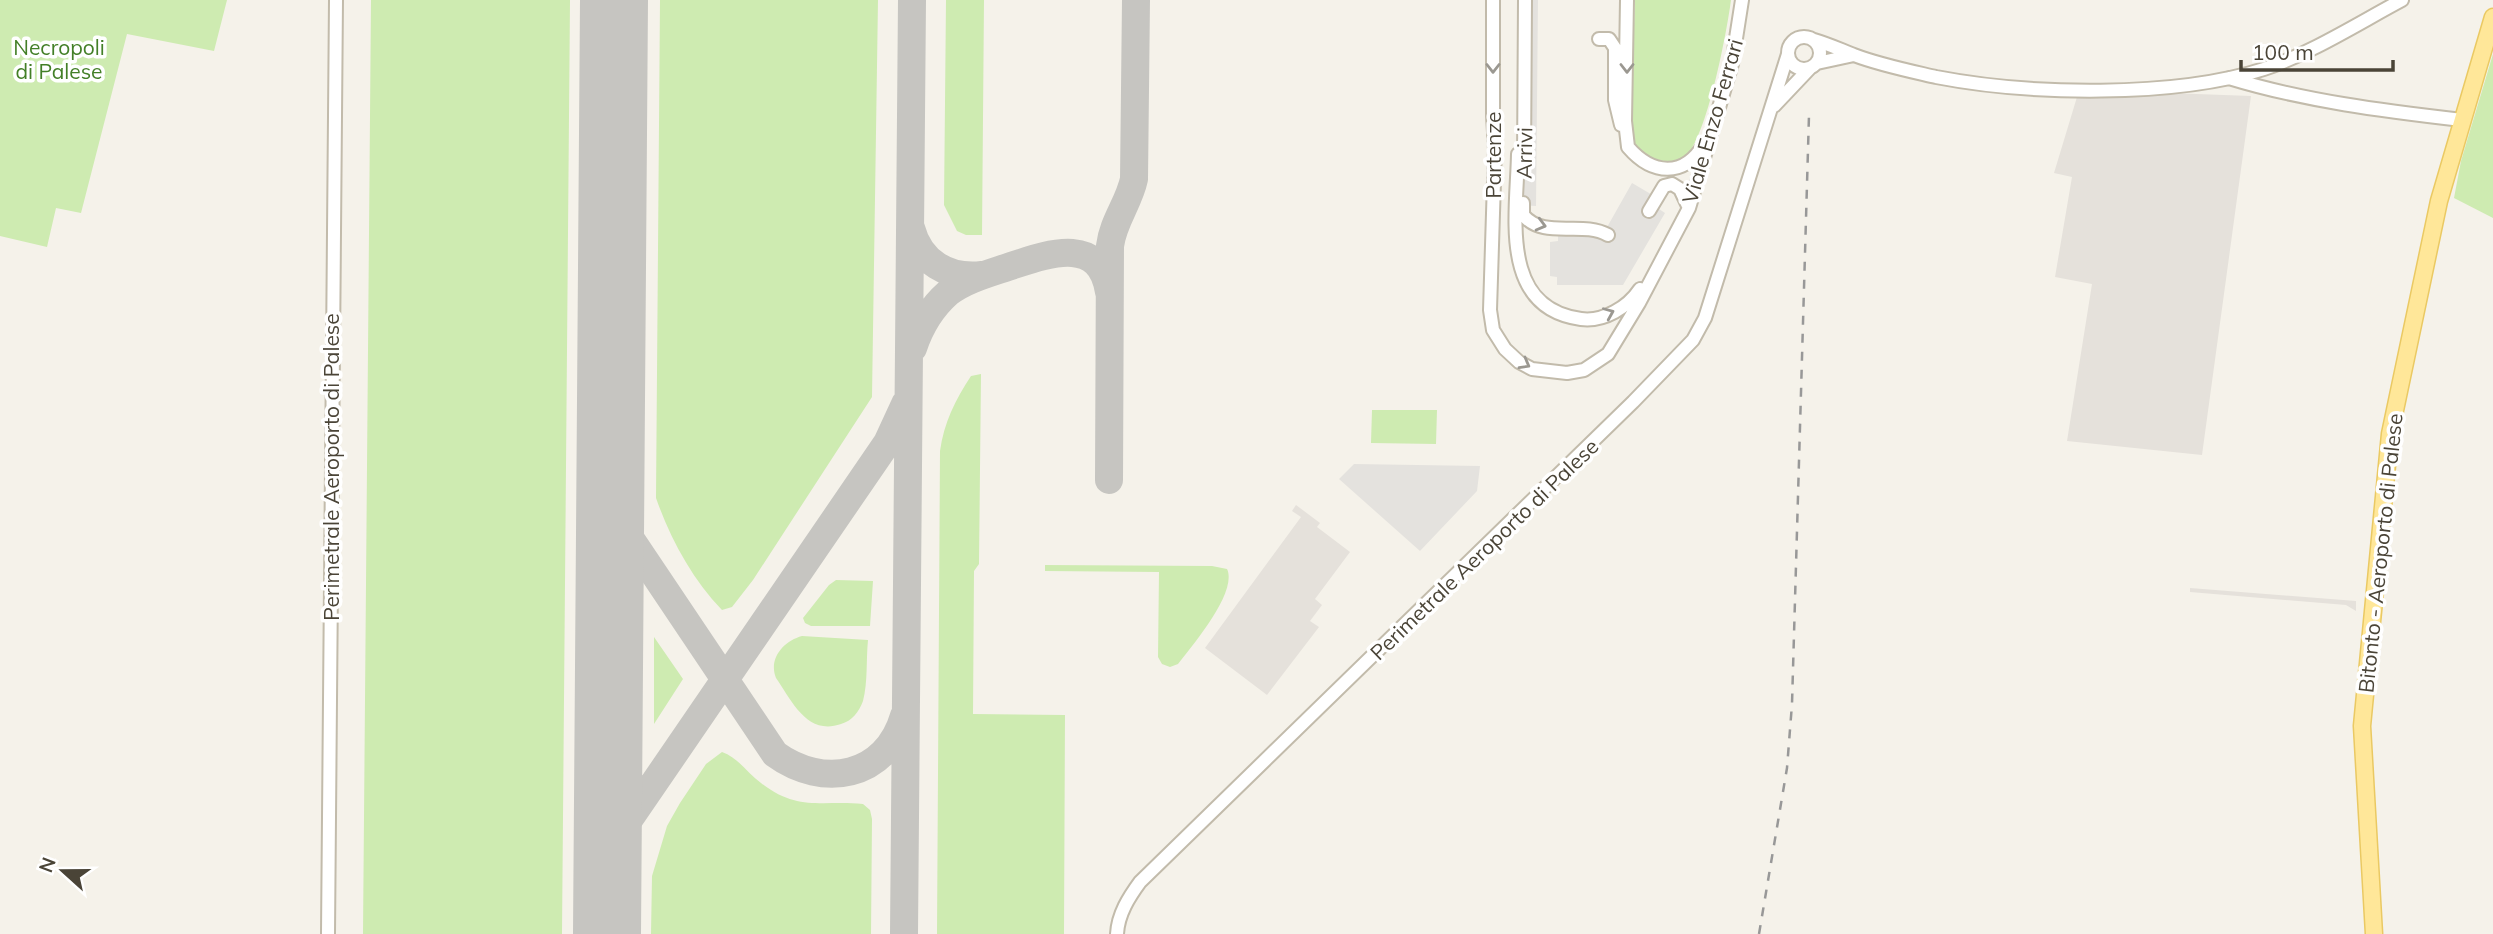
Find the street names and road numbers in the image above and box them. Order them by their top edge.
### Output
street label: Viale Enzo Ferrari [1676,36,1748,206]
street label: Partenze [1480,111,1506,199]
street label: Arrivi [1511,127,1537,179]
street label: Perimetrale Aeroporto di Palese [318,313,344,621]
street label: Bitonto - Aeroporto di Palese [2352,412,2408,694]
street label: Perimetrale Aeroporto di Palese [1364,433,1604,665]

